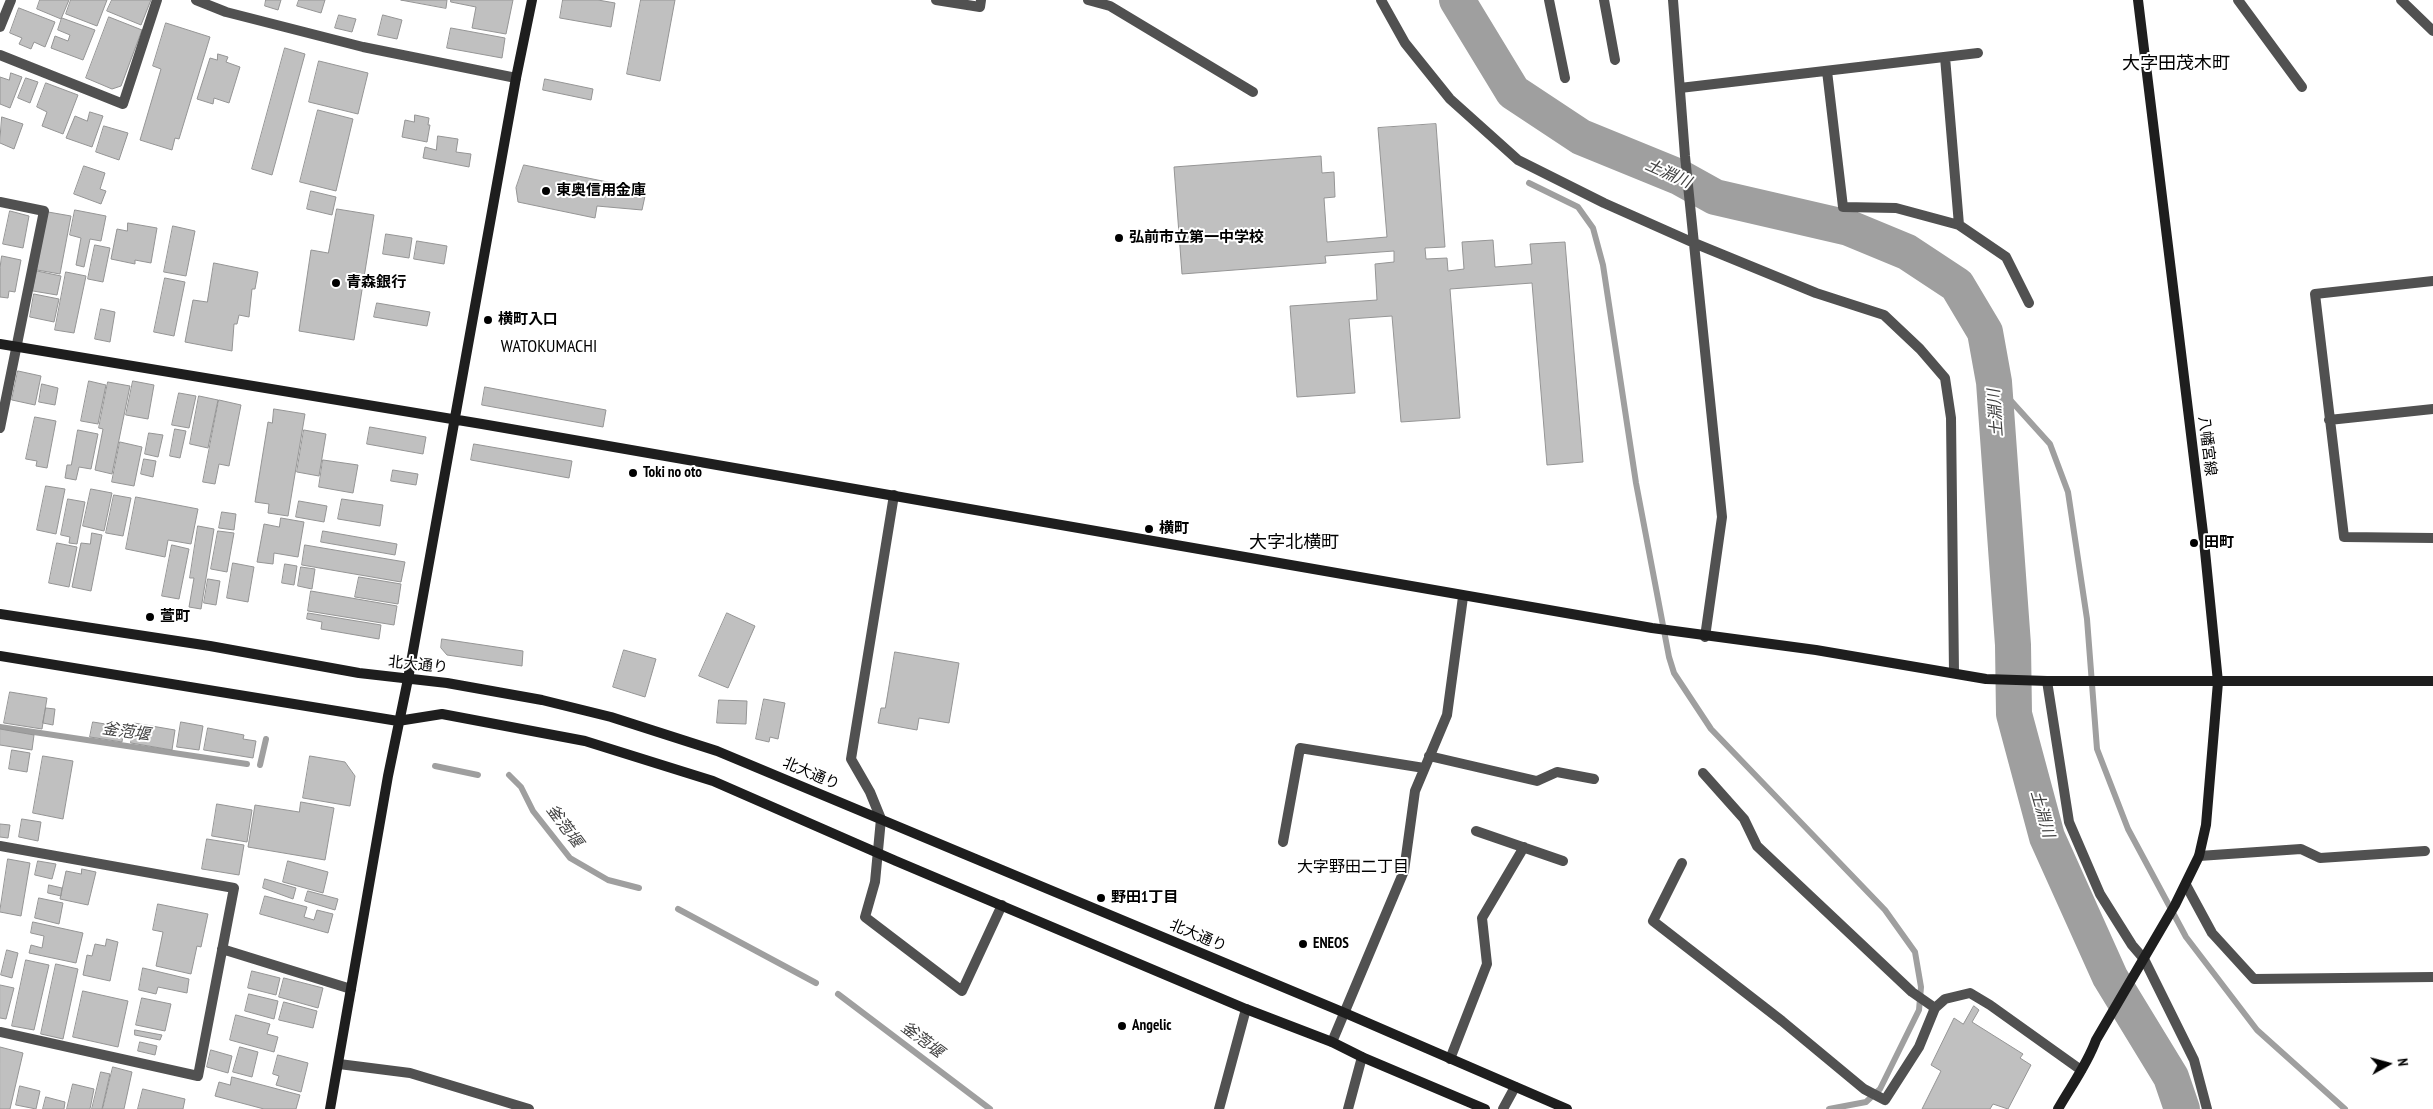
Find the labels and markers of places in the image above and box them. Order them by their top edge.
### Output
place label: 東奥信用金庫 [556,182,646,200]
marker: 東奥信用金庫 [540,185,552,197]
place label: 弘前市立第一中学校 [1129,229,1264,247]
marker: 弘前市立第一中学校 [1113,232,1125,244]
place label: 青森銀行 [346,274,406,292]
marker: 青森銀行 [330,277,342,289]
place label: 横町入口 [498,311,558,329]
marker: 横町入口 [482,314,494,326]
place label: Toki no oto [643,464,702,482]
marker: Toki no oto [627,467,639,479]
place label: 横町 [1159,520,1189,538]
marker: 横町 [1143,523,1155,535]
place label: 田町 [2204,534,2234,552]
marker: 田町 [2188,537,2200,549]
place label: 萱町 [160,608,190,626]
marker: 萱町 [144,611,156,623]
place label: 野田1丁目 [1111,889,1178,907]
marker: 野田1丁目 [1095,892,1107,904]
place label: ENEOS [1313,935,1349,953]
marker: ENEOS [1297,938,1309,950]
place label: Angelic [1132,1017,1172,1035]
marker: Angelic [1116,1020,1128,1032]

